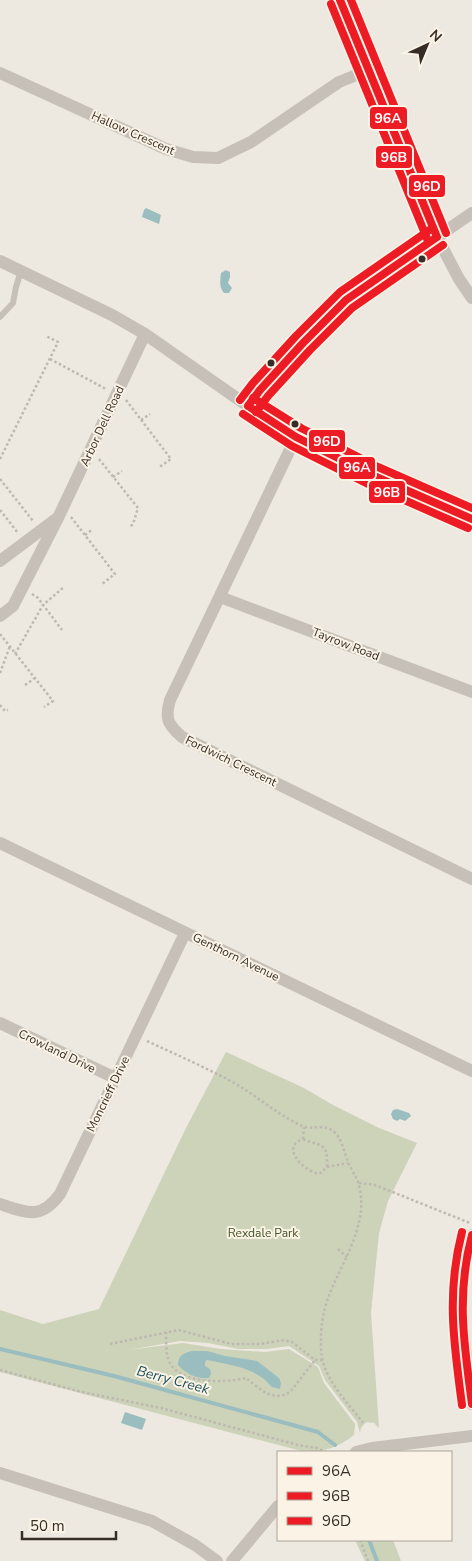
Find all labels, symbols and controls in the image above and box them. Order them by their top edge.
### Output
north arrow [402,20,452,70]
text: N [425,26,446,46]
line badge: 96A [369,106,408,130]
street label: Hallow Crescent [89,107,178,159]
text: 96A [374,109,402,128]
line badge: 96B [375,145,413,169]
text: 96B [381,148,407,167]
line badge: 96D [408,174,446,198]
text: 96D [413,177,441,196]
unlabelled marker [417,254,427,264]
unlabelled marker [266,358,276,368]
street label: Arbor Dell Road [76,383,128,469]
unlabelled marker [290,419,300,429]
line badge: 96D [308,429,346,453]
text: 96D [313,432,341,451]
line badge: 96A [338,456,376,480]
text: 96A [343,458,371,477]
line badge: 96B [368,480,406,504]
text: 96B [374,483,400,502]
street label: Tayrow Road [310,624,382,664]
street label: Fordwich Crescent [183,732,280,790]
street label: Genthorn Avenue [190,929,282,985]
street label: Crowland Drive [16,1025,98,1077]
street label: Moncrieff Drive [83,1054,133,1134]
park label: Rexdale Park [228,1225,299,1241]
water label: Berry Creek [135,1361,212,1399]
legend [277,1451,452,1541]
text: 96A [322,1461,351,1481]
text: 96B [322,1486,350,1506]
scale bar [22,1508,116,1540]
text: 96D [322,1511,351,1531]
text: 50 m [30,1516,65,1536]

